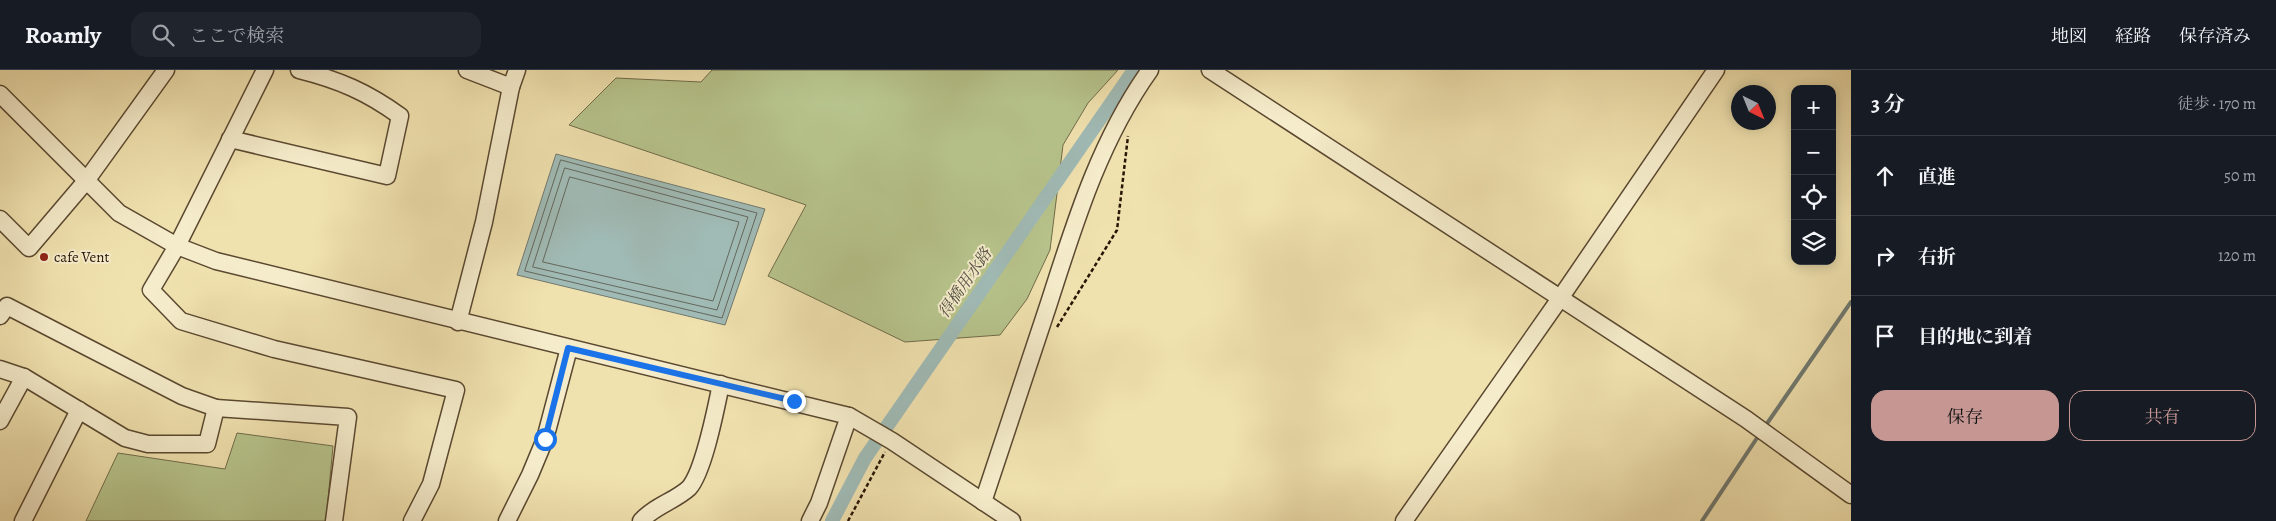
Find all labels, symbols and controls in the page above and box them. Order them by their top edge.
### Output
search box [131,12,481,57]
text: Roamly [25,19,101,51]
icon: search [149,21,177,49]
text: ここで検索 [189,23,284,49]
text: 地図 [2051,24,2087,48]
text: 経路 [2115,24,2151,48]
text: 保存済み [2179,24,2251,48]
north arrow [1731,85,1776,130]
map controls [1791,85,1836,265]
button: + [1791,85,1836,130]
text: 3 分 [1871,90,1905,118]
text: 徒歩 · 170 m [2177,93,2256,115]
button: − [1791,130,1836,175]
icon: ahead [1871,162,1899,190]
text: 直進 [1918,164,1956,190]
text: 50 m [2224,165,2256,187]
button: locate [1791,175,1836,220]
button: layers [1791,220,1836,265]
icon: right [1871,242,1899,270]
water label: 得橋用水路 [933,243,998,322]
text: 右折 [1918,244,1956,270]
text: 120 m [2218,245,2256,267]
place label: cafe Vent [54,247,110,267]
marker: cafe Vent [38,251,50,263]
icon: arrive [1871,322,1899,350]
text: 目的地に到着 [1918,324,2032,350]
route end [783,390,806,413]
button: 保存 [1871,390,2059,441]
button: 共有 [2069,390,2256,441]
route start [534,428,557,451]

